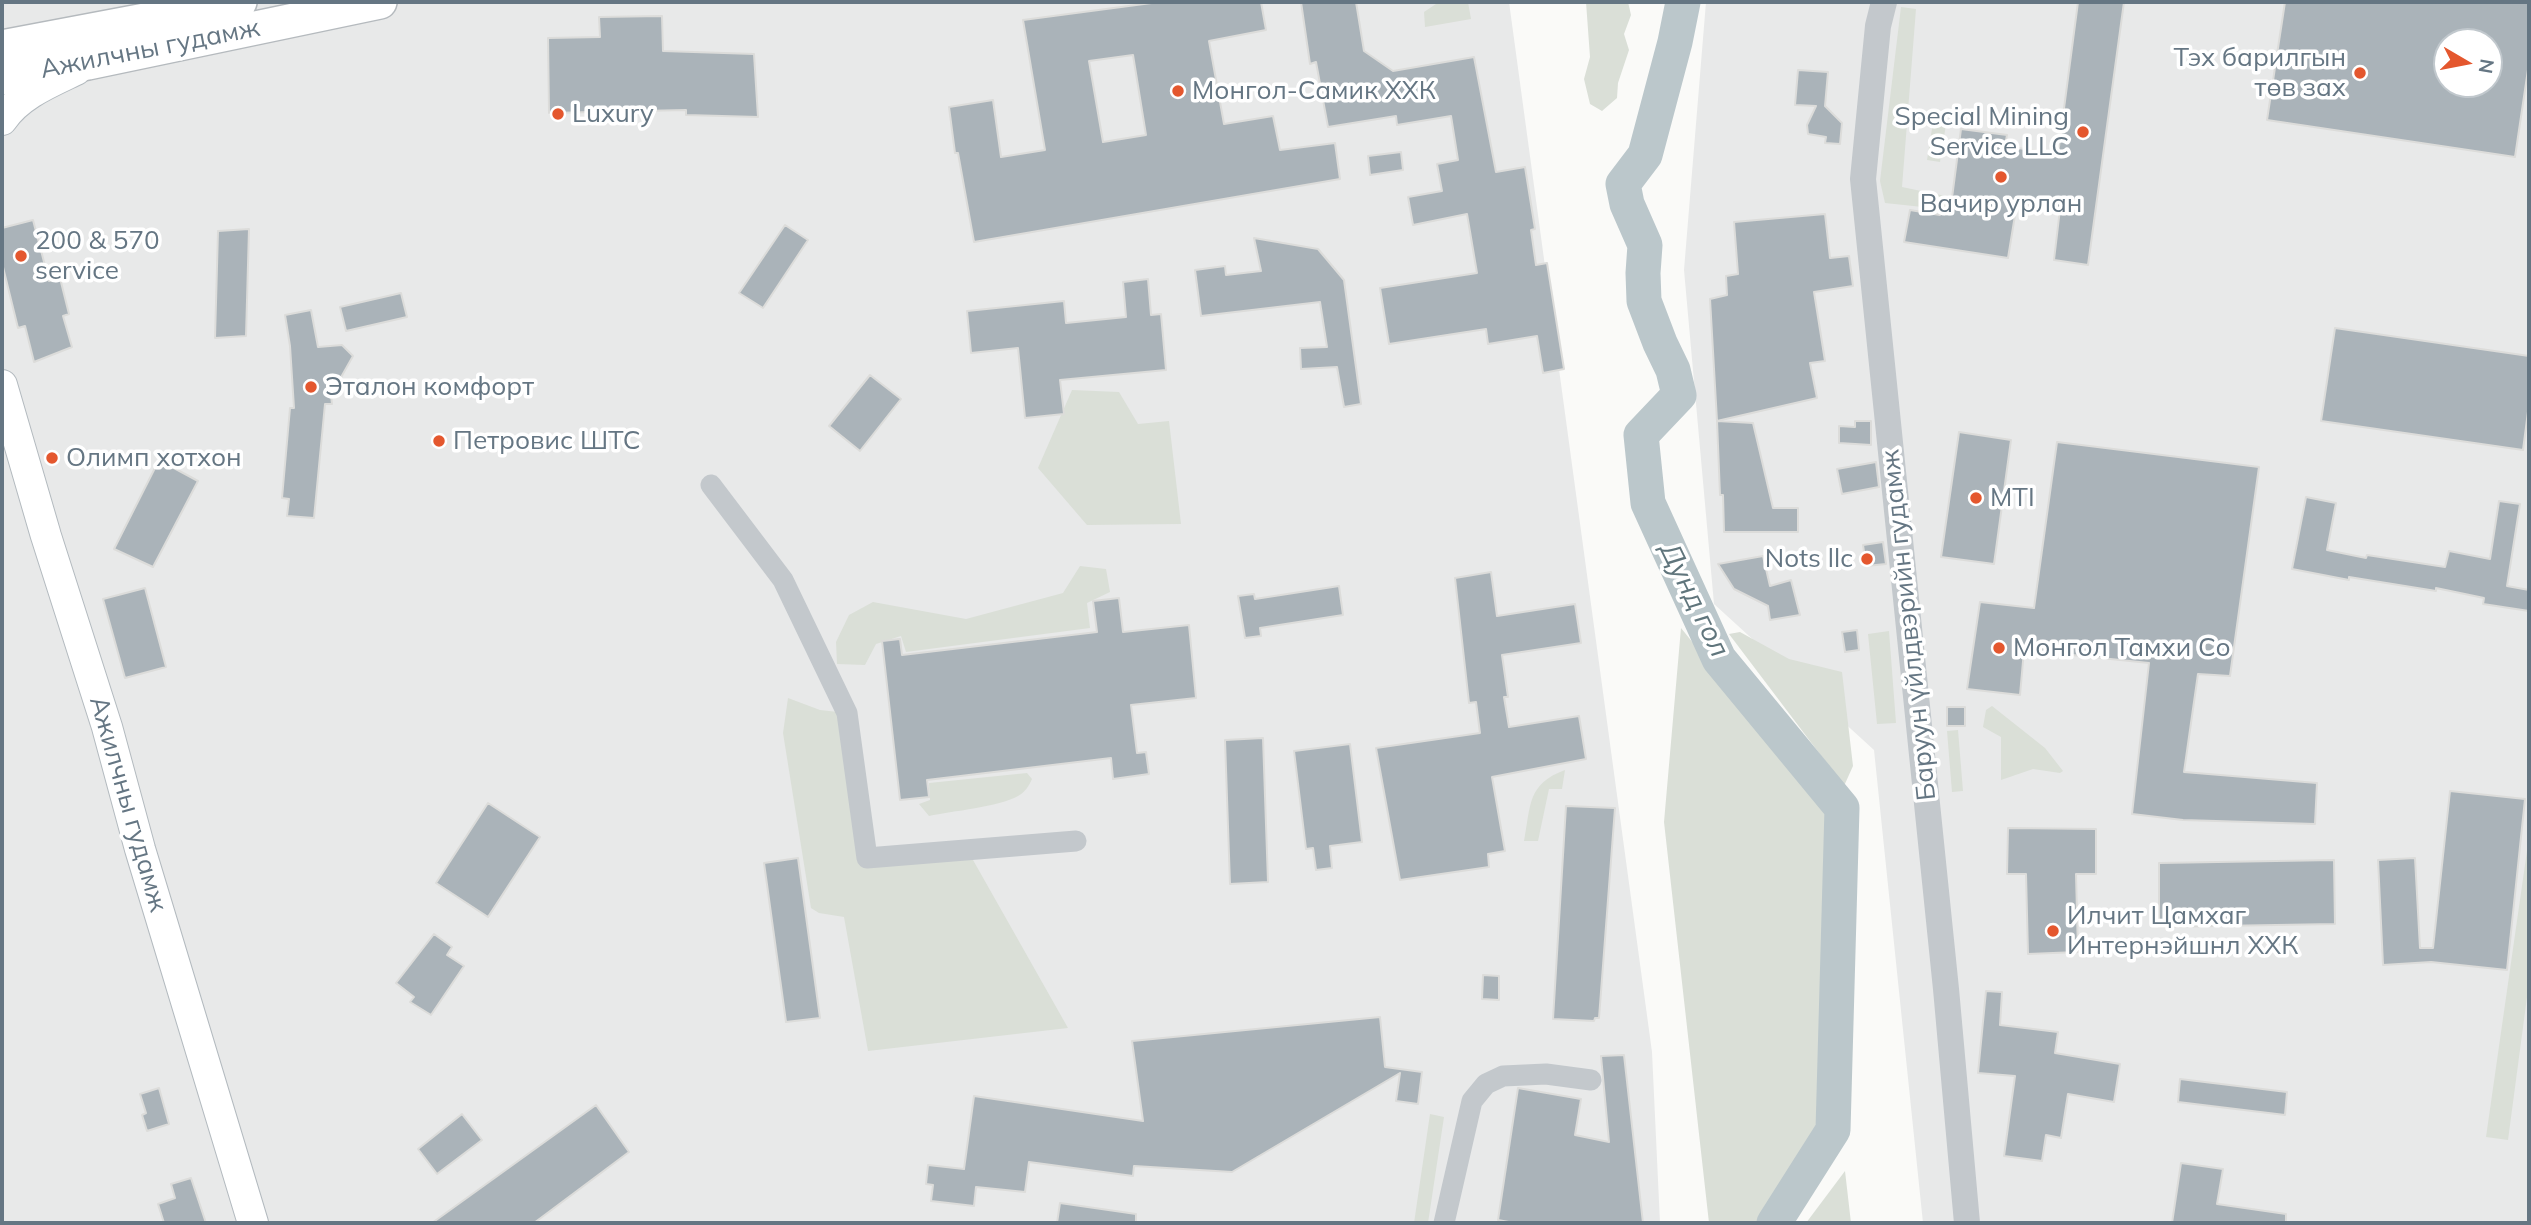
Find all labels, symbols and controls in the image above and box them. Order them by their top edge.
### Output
street label: Ажилчны гудамж [38,12,262,86]
north arrow [2433,28,2503,98]
place label: Тэх барилгын төв зах [2174,42,2346,104]
text: N [2474,57,2500,75]
marker: Тэх барилгын төв зах [2352,65,2368,81]
place label: Монгол-Самик ХХК [1192,75,1436,107]
marker: Монгол-Самик ХХК [1170,83,1186,99]
place label: Luxury [572,98,654,130]
place label: Special Mining Service LLC [1895,101,2069,162]
marker: Luxury [550,106,566,122]
marker: Special Mining Service LLC [2075,124,2091,140]
marker: Вачир урлан [1993,169,2009,185]
place label: Вачир урлан [1920,188,2082,220]
place label: 200 & 570 service [35,225,160,286]
marker: 200 & 570 service [13,248,29,264]
place label: Эталон комфорт [325,371,534,403]
marker: Эталон комфорт [303,379,319,395]
place label: Петровис ШТС [453,425,641,457]
marker: Петровис ШТС [431,433,447,449]
place label: Олимп хотхон [66,442,242,474]
street label: Баруун үйлдвэрийн гудамж [1875,448,1943,802]
marker: Олимп хотхон [44,450,60,466]
place label: MTI [1990,482,2035,514]
marker: MTI [1968,490,1984,506]
water label: Дунд гол [1652,537,1736,663]
place label: Nots llc [1765,543,1853,575]
marker: Nots llc [1859,551,1875,567]
place label: Монгол Тамхи Со [2013,632,2231,664]
marker: Монгол Тамхи Со [1991,640,2007,656]
street label: Ажилчны гудамж [82,693,174,915]
place label: Илчит Цамхаг Интернэйшнл ХХК [2067,900,2298,962]
marker: Илчит Цамхаг Интернэйшнл ХХК [2045,923,2061,939]

